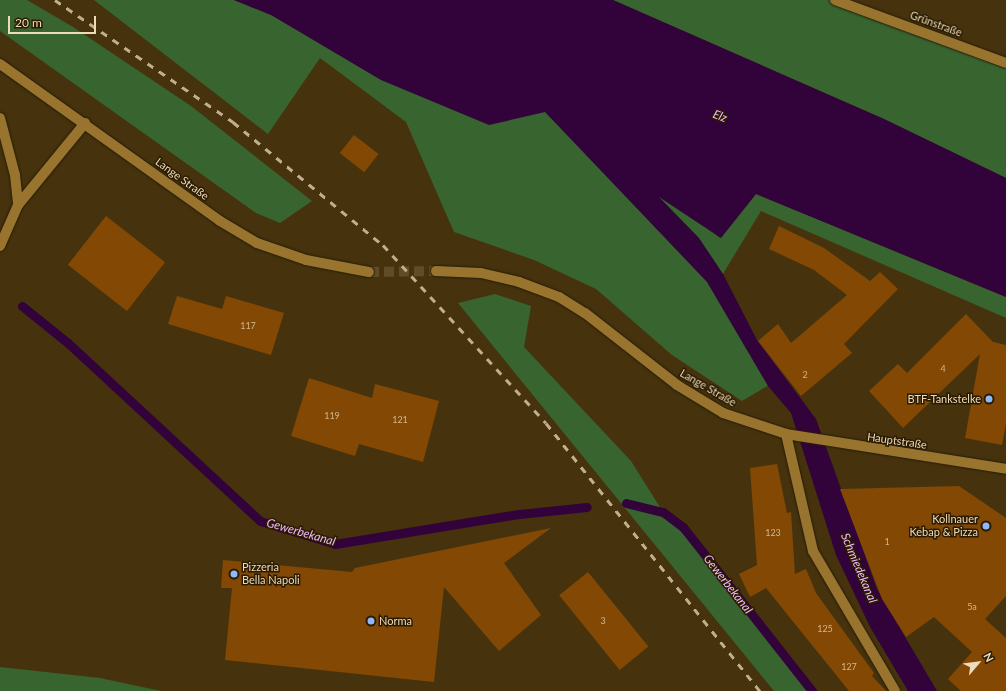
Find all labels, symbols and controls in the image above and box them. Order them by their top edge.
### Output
scale bar [10,8,98,34]
street label: Grünstraße [908,8,964,40]
text: 20 m [15,15,42,30]
water label: Elz [711,107,729,125]
street label: Lange Straße [153,155,211,203]
house number: 117 [240,321,256,331]
house number: 4 [940,364,946,374]
street label: Lange Straße [678,367,738,409]
house number: 2 [802,370,808,380]
place label: BTF-Tankstelke [907,392,981,406]
marker: BTF-Tankstelke [984,394,994,404]
house number: 119 [324,411,340,421]
house number: 121 [392,415,408,425]
street label: Hauptstraße [866,430,928,452]
place label: Kollnauer Kebap & Pizza [909,513,978,539]
water label: Gewerbekanal [265,515,337,549]
marker: Kollnauer Kebap & Pizza [981,521,991,531]
house number: 123 [765,528,781,538]
water label: Schmiedekanal [838,531,880,605]
house number: 1 [884,537,890,547]
water label: Gewerbekanal [700,552,756,616]
place label: Pizzeria Bella Napoli [242,561,300,587]
marker: Pizzeria Bella Napoli [229,569,239,579]
house number: 5a [967,602,977,612]
place label: Norma [379,614,412,628]
marker: Norma [366,616,376,626]
house number: 3 [600,616,606,626]
house number: 125 [817,624,833,634]
north arrow [958,643,998,683]
text: N [981,650,997,664]
house number: 127 [841,662,857,672]

